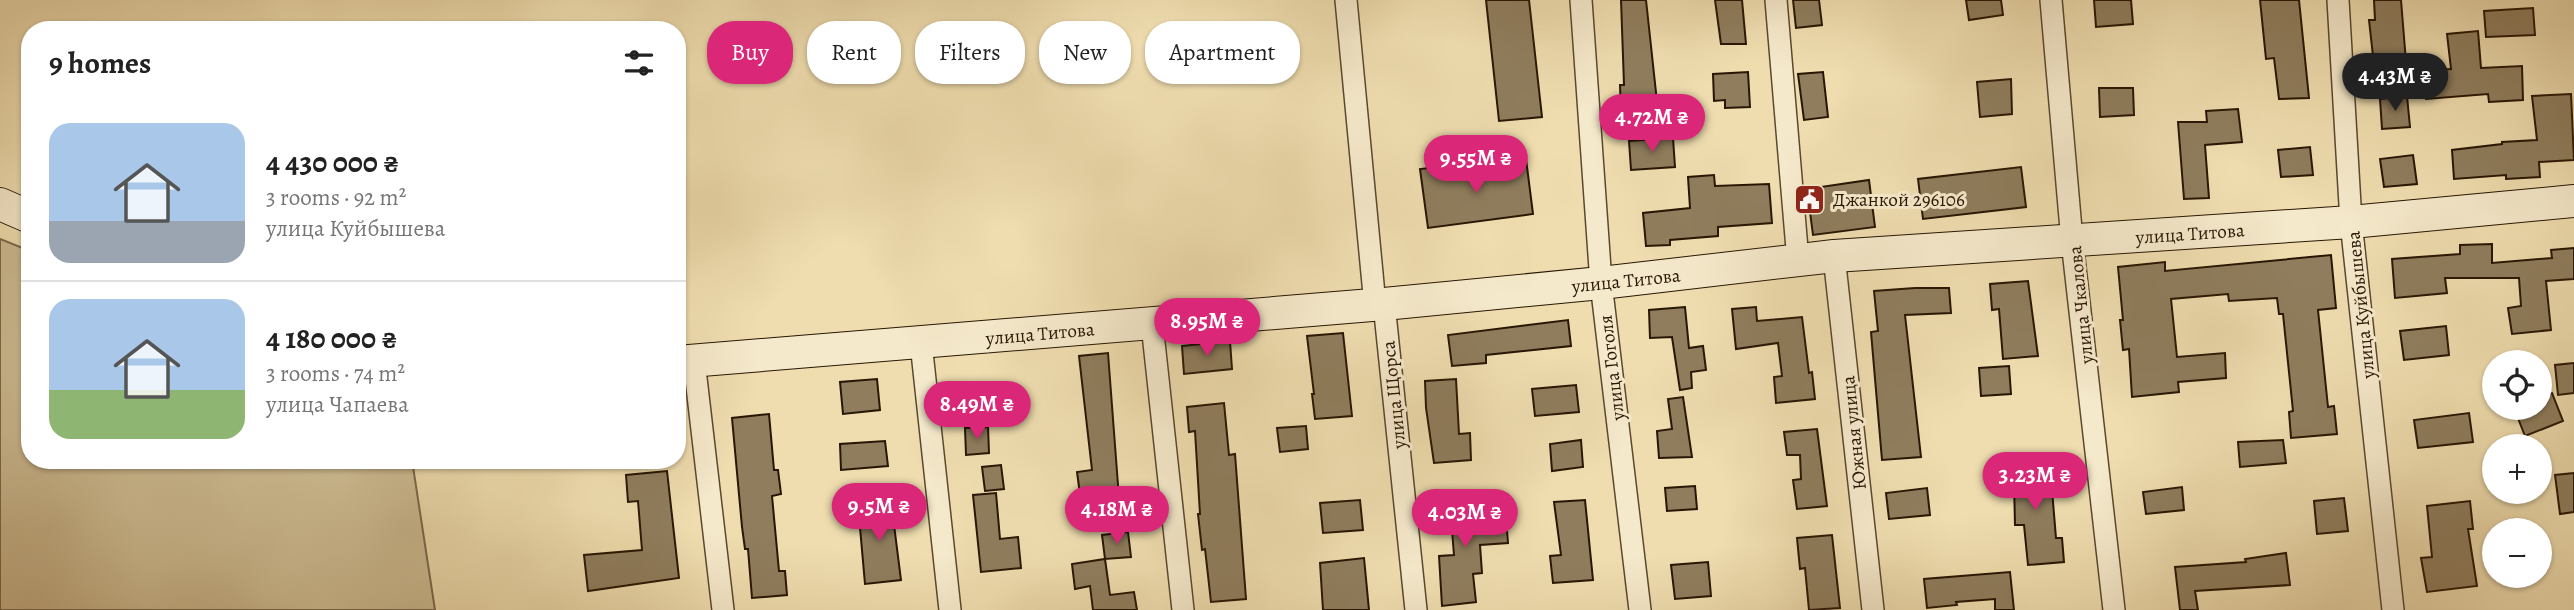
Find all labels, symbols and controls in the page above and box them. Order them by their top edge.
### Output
chip: Buy [707,21,793,84]
chip: Rent [807,21,901,84]
chip: Filters [915,21,1025,84]
chip: New [1039,21,1131,84]
chip: Apartment [1145,21,1300,84]
text: 9 homes [49,43,151,83]
icon: filters [620,44,658,82]
pin: 4.43M ₴ [2330,54,2460,113]
text: 4.43M ₴ [2358,60,2432,91]
pin: 4.72M ₴ [1587,94,1717,154]
text: 4.72M ₴ [1615,101,1689,132]
pin: 9.55M ₴ [1411,136,1541,195]
text: 4 430 000 ₴ [266,142,399,182]
text: 9.55M ₴ [1440,142,1512,173]
icon: home [105,151,189,235]
text: 3 rooms · 92 m² [266,182,406,213]
public building icon: Джанкой 296106 [1793,182,1827,216]
place label: Джанкой 296106 [1833,187,1965,213]
text: улица Куйбышева [266,213,445,244]
street label: улица Титова [2134,217,2246,251]
street label: улица Куйбышева [2340,230,2382,381]
street label: улица Чкалова [2062,244,2100,366]
street label: улица Титова [1570,262,1682,300]
pin: 8.95M ₴ [1142,298,1272,358]
text: 8.95M ₴ [1170,305,1244,336]
street label: улица Гоголя [1593,314,1631,423]
street label: улица Титова [984,316,1096,352]
text: 4 180 000 ₴ [266,318,397,358]
icon: home [105,327,189,411]
street label: улица Щорса [1375,339,1413,451]
map controls [2482,350,2552,588]
button: locate [2482,350,2552,420]
text: 3 rooms · 74 m² [266,358,405,389]
street label: Южная улица [1835,374,1873,491]
pin: 8.49M ₴ [912,382,1042,441]
text: 8.49M ₴ [940,388,1014,419]
text: улица Чапаева [266,389,409,420]
button: + [2482,434,2552,504]
pin: 3.23M ₴ [1970,452,2100,512]
text: 3.23M ₴ [1999,459,2071,490]
pin: 9.5M ₴ [822,484,936,543]
pin: 4.18M ₴ [1052,486,1182,546]
text: 9.5M ₴ [848,490,910,521]
pin: 4.03M ₴ [1400,490,1530,549]
text: 4.18M ₴ [1081,493,1153,524]
text: 4.03M ₴ [1428,496,1502,527]
button: − [2482,518,2552,588]

